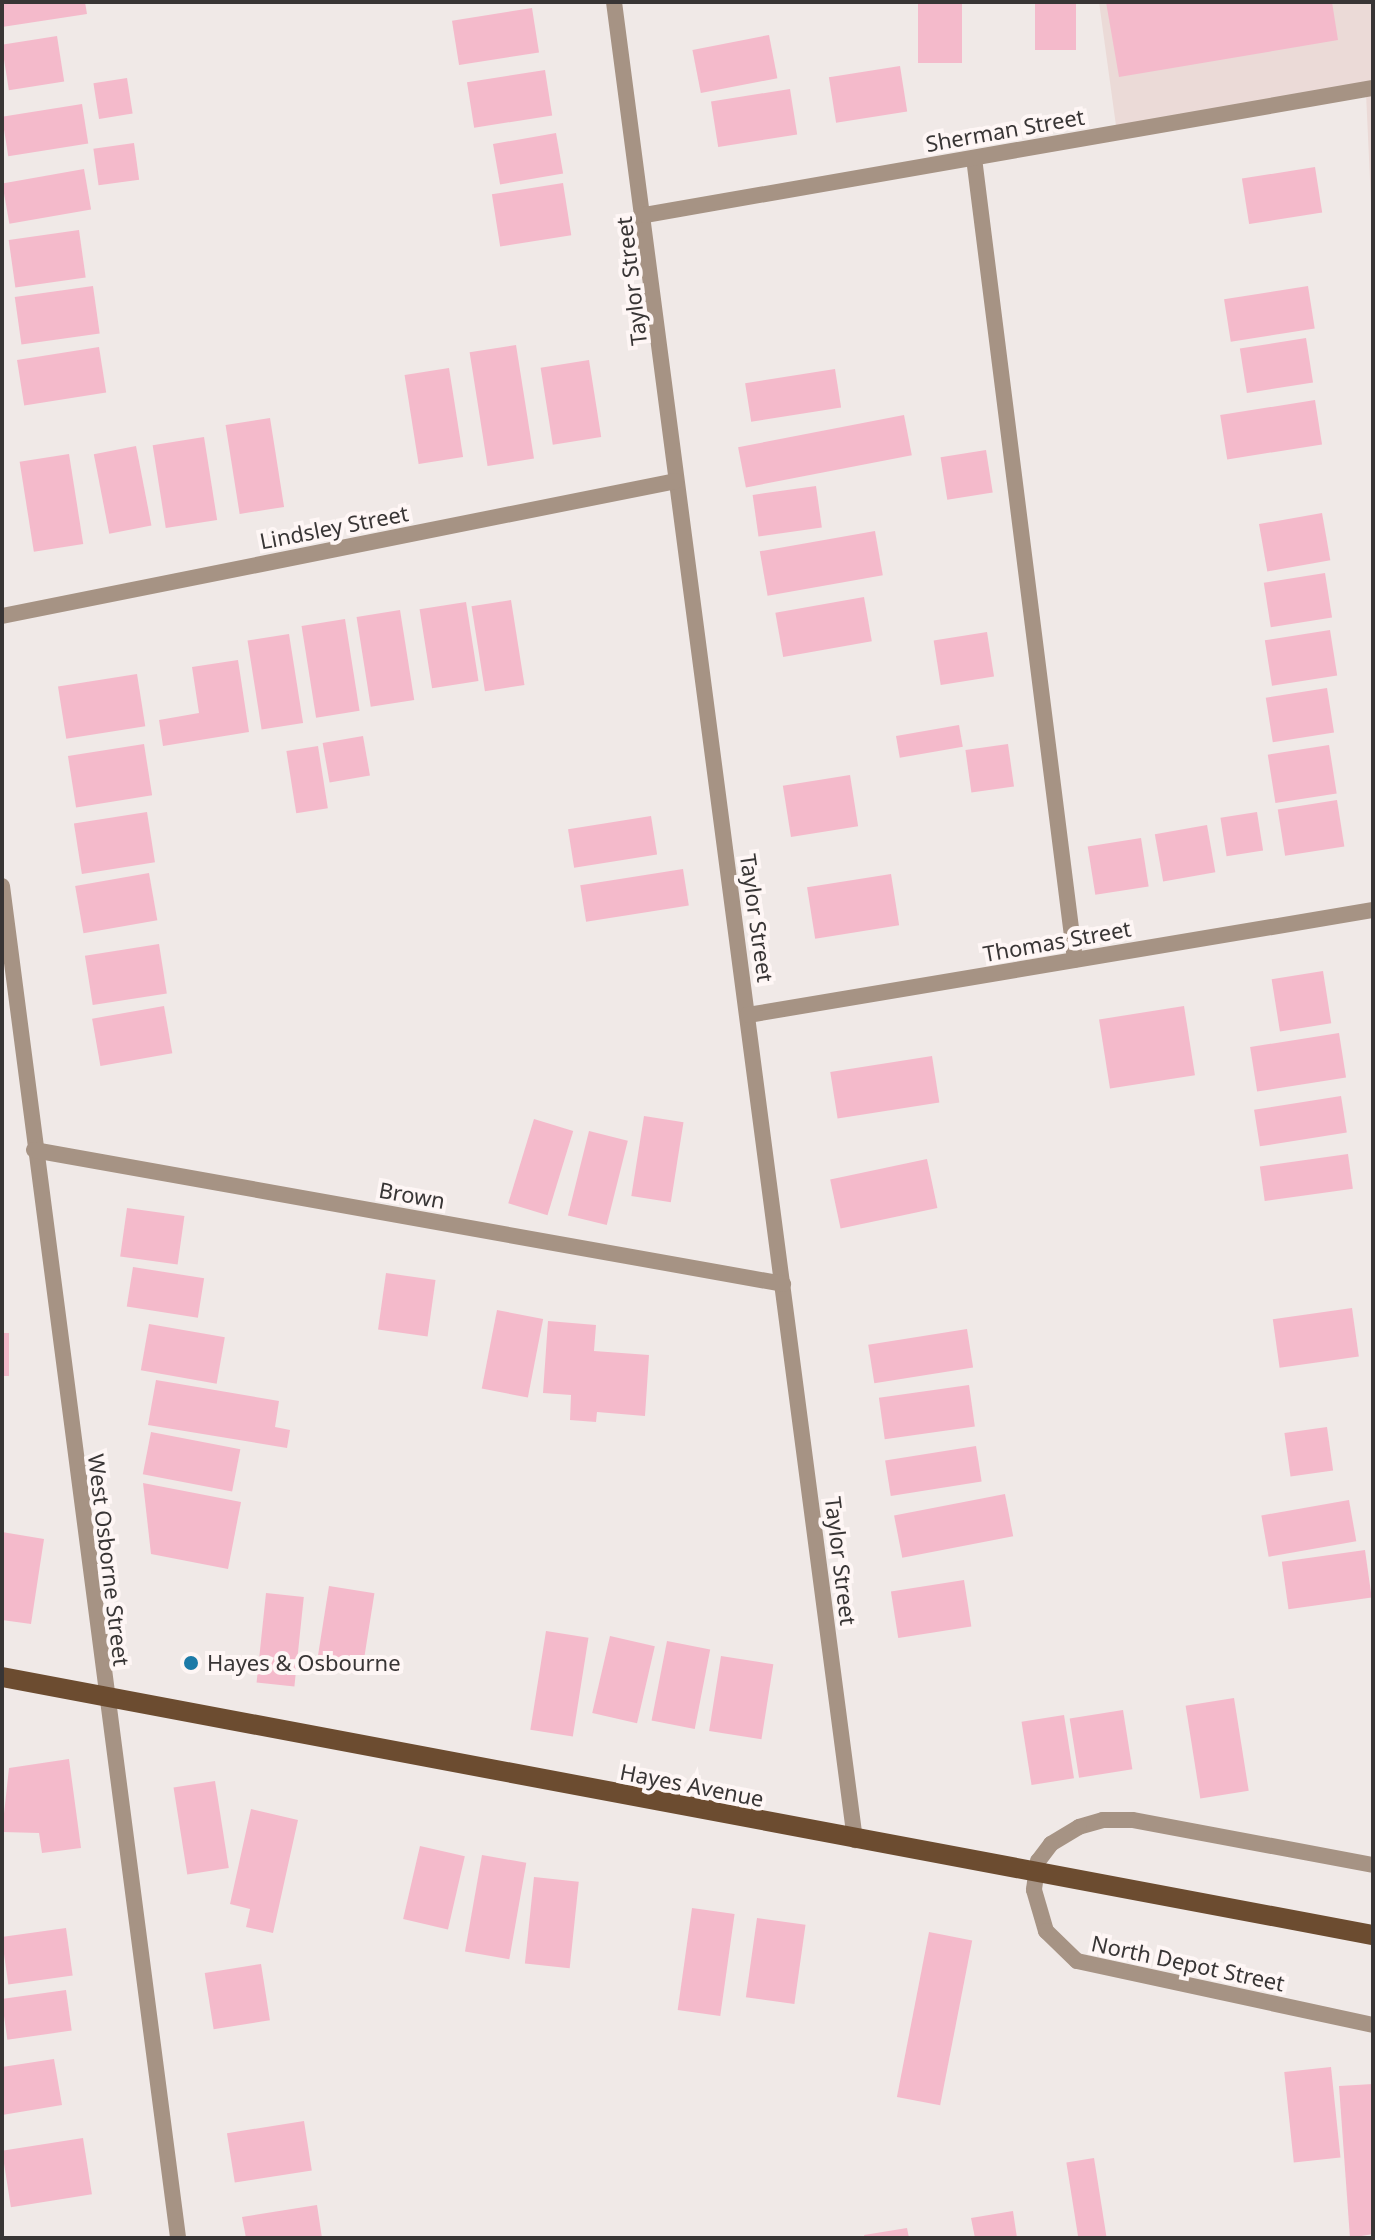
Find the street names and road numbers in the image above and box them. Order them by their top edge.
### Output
street label: Sherman Street [924,103,1086,157]
street label: Taylor Street [610,215,652,347]
street label: Lindsley Street [257,500,411,554]
street label: Taylor Street [735,852,779,984]
street label: Thomas Street [981,915,1133,967]
street label: Brown [377,1176,447,1214]
street label: West Osborne Street [83,1452,135,1668]
street label: Taylor Street [820,1495,862,1627]
street label: Hayes Avenue [618,1758,766,1812]
street label: North Depot Street [1089,1930,1287,1996]

